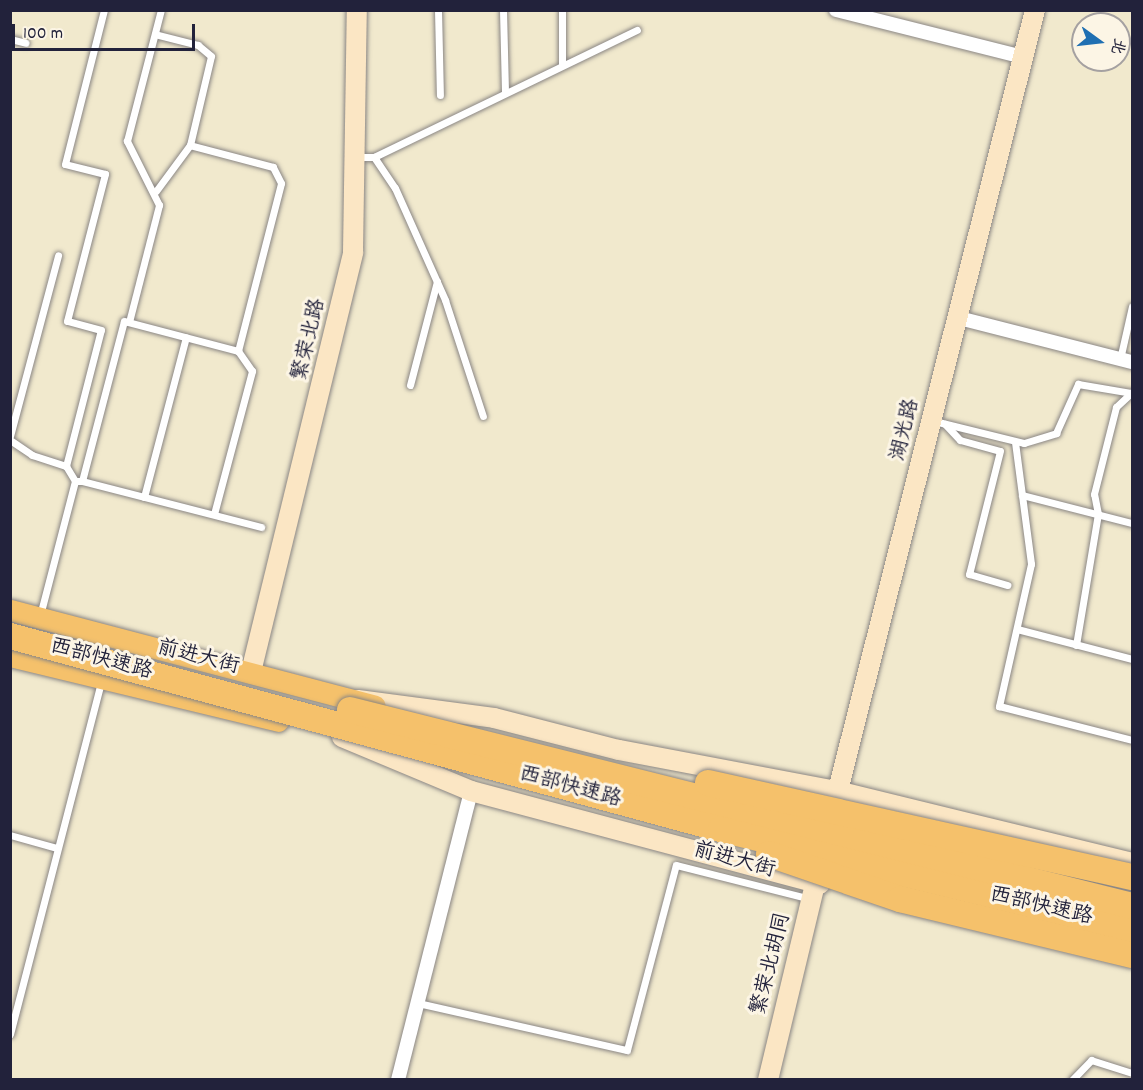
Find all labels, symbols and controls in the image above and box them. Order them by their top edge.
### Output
scale bar [15,12,198,50]
north arrow [1071,12,1131,72]
text: 100 m [23,22,63,47]
text: 北 [1104,36,1130,57]
street label: 繁荣北路 [288,296,332,384]
street label: 湖光路 [886,396,926,464]
street label: 西部快速路 [47,634,155,686]
street label: 前进大街 [154,636,242,680]
street label: 西部快速路 [516,762,624,814]
street label: 前进大街 [690,838,778,884]
street label: 西部快速路 [987,883,1095,931]
street label: 繁荣北胡同 [747,910,797,1018]

